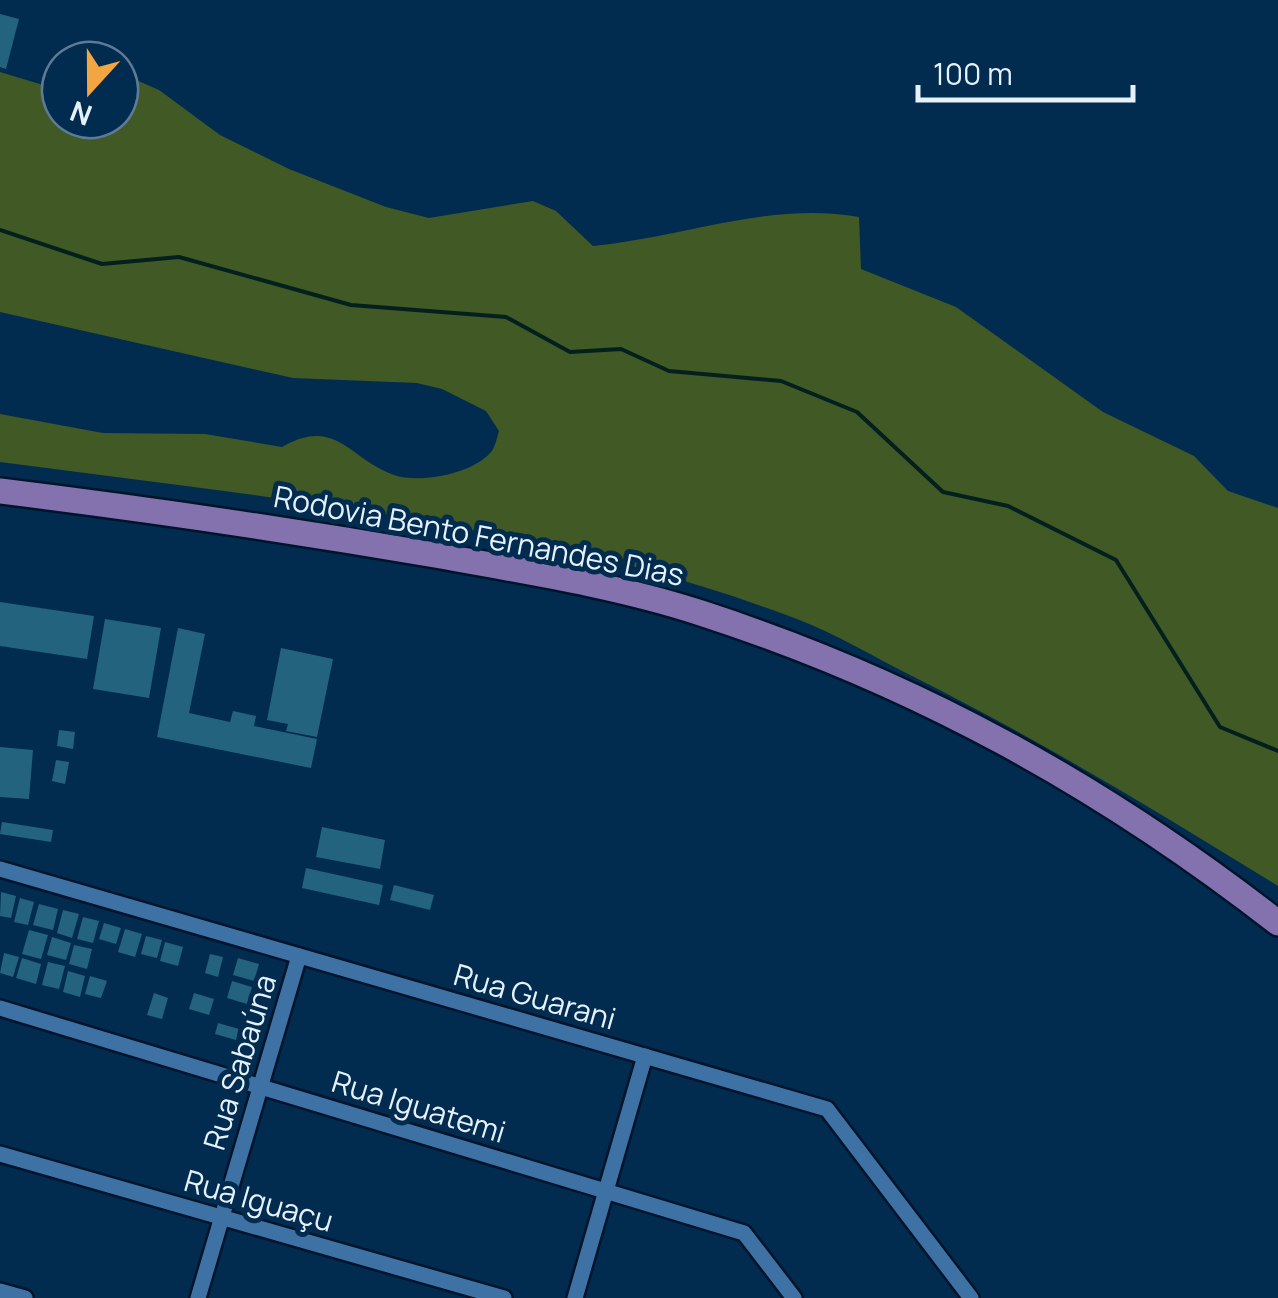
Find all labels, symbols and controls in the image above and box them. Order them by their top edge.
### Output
north arrow [40,40,140,140]
scale bar [918,40,1133,102]
text: 100 m [933,53,1013,94]
text: N [64,93,97,136]
street label: Rodovia Bento Fernandes Dias [271,475,687,595]
street label: Rua Guarani [449,953,621,1039]
street label: Rua Sabaúna [193,969,285,1155]
street label: Rua Iguatemi [327,1060,511,1152]
street label: Rua Iguaçu [180,1159,338,1241]

